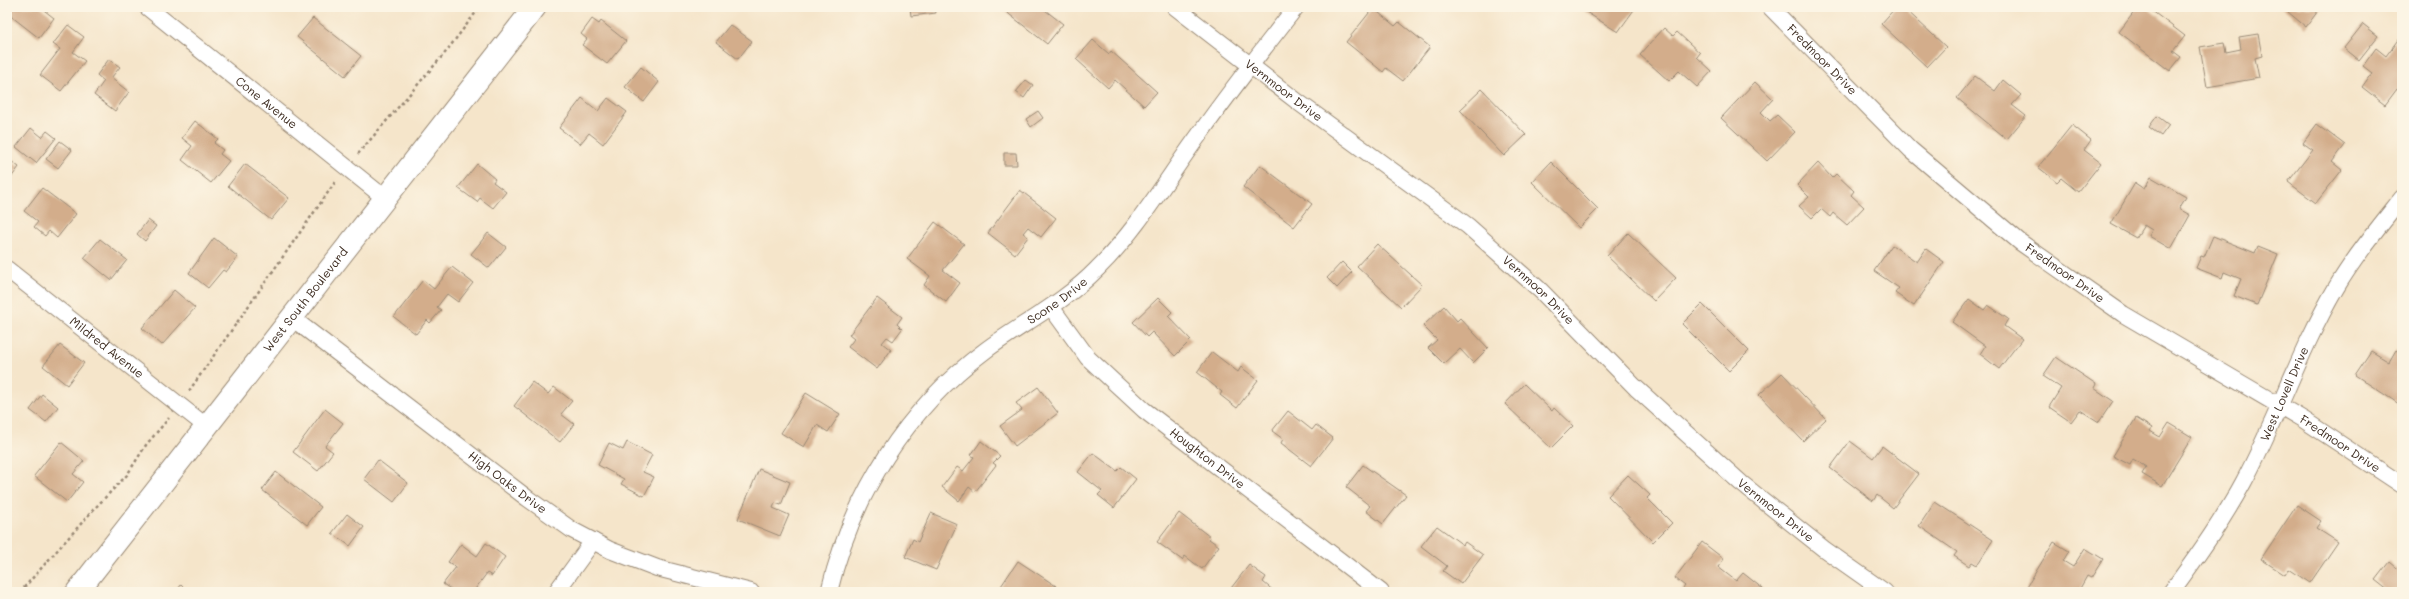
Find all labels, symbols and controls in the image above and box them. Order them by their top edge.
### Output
street label: Fredmoor Drive [1784,20,1861,98]
street label: Vernmoor Drive [1242,55,1326,124]
street label: Cone Avenue [233,72,301,132]
street label: Fredmoor Drive [2022,239,2108,306]
street label: West South Boulevard [259,243,351,355]
street label: Vernmoor Drive [1500,252,1578,327]
street label: Scone Drive [1024,273,1090,327]
street label: Mildred Avenue [67,313,148,381]
street label: West Lovell Drive [2256,344,2312,443]
street label: Fredmoor Drive [2297,410,2384,475]
street label: Houghton Drive [1167,424,1249,492]
street label: High Oaks Drive [465,447,550,517]
street label: Vernmoor Drive [1735,474,1818,545]

